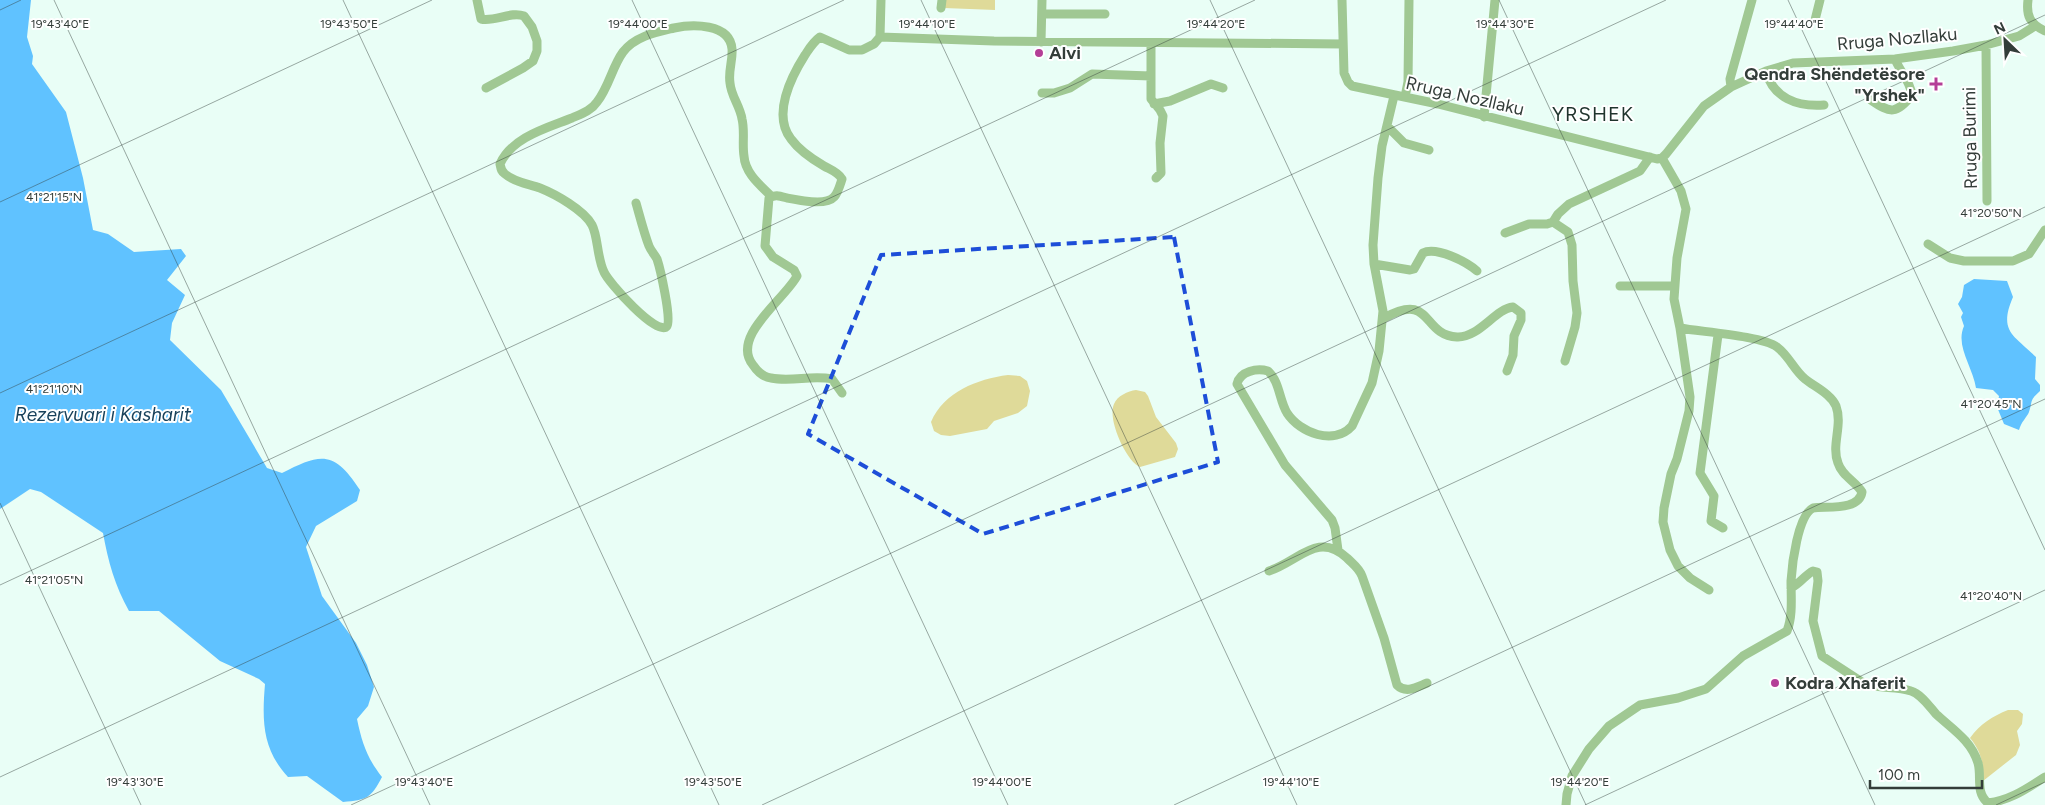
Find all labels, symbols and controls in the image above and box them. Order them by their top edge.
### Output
north arrow [1980,15,2030,65]
text: 19°43'40"E [31,17,89,31]
text: 19°43'50"E [320,17,378,31]
text: 19°44'00"E [608,17,668,31]
text: 19°44'10"E [898,17,956,31]
text: 19°44'20"E [1187,17,1245,31]
text: 19°44'30"E [1476,17,1534,31]
text: 19°44'40"E [1764,17,1824,31]
text: N [1991,19,2008,39]
street label: Rruga Nozllaku [1836,23,1958,55]
place label: Alvi [1049,42,1081,64]
marker: Alvi [1033,47,1045,59]
place label: Qendra Shëndetësore "Yrshek" [1744,63,1925,106]
street label: Rruga Nozllaku [1404,72,1526,120]
marker: Qendra Shëndetësore "Yrshek" [1929,77,1943,91]
street label: Rruga Burimi [1958,87,1982,189]
district label: YRSHEK [1552,102,1634,126]
text: 41°21'15"N [26,190,82,204]
text: 41°20'50"N [1960,206,2022,220]
text: 41°21'10"N [26,382,82,396]
text: 41°20'45"N [1960,397,2022,411]
water label: Rezervuari i Kasharit [15,403,192,426]
text: 41°21'05"N [25,573,83,587]
text: 41°20'40"N [1960,589,2022,603]
place label: Kodra Xhaferit [1785,672,1906,694]
marker: Kodra Xhaferit [1769,677,1781,689]
scale bar [1870,758,1982,790]
text: 100 m [1878,766,1920,784]
text: 19°43'30"E [106,775,164,789]
text: 19°43'40"E [395,775,453,789]
text: 19°43'50"E [684,775,742,789]
text: 19°44'00"E [972,775,1032,789]
text: 19°44'10"E [1262,775,1320,789]
text: 19°44'20"E [1551,775,1609,789]

